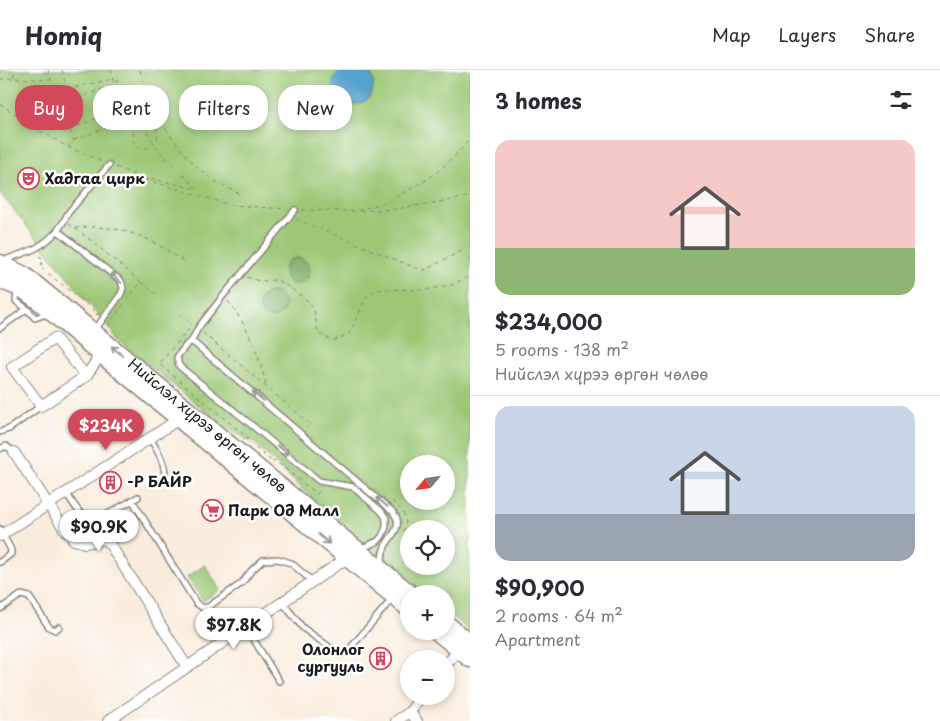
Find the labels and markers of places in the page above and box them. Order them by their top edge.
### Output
place label: Хадгаа цирк [45,166,145,189]
theatre icon: Хадгаа цирк [17,167,41,191]
pin: $234K [71,408,141,451]
place label: -Р БАЙР [127,469,192,492]
building icon: -Р БАЙР [99,470,123,494]
place label: Парк Од Малл [228,498,339,521]
supermarket icon: Парк Од Малл [200,499,224,523]
pin: $90.9K [58,510,140,552]
pin: $97.8K [193,608,275,650]
place label: Олонлог сургууль [297,637,365,677]
building icon: Олонлог сургууль [368,647,392,671]

